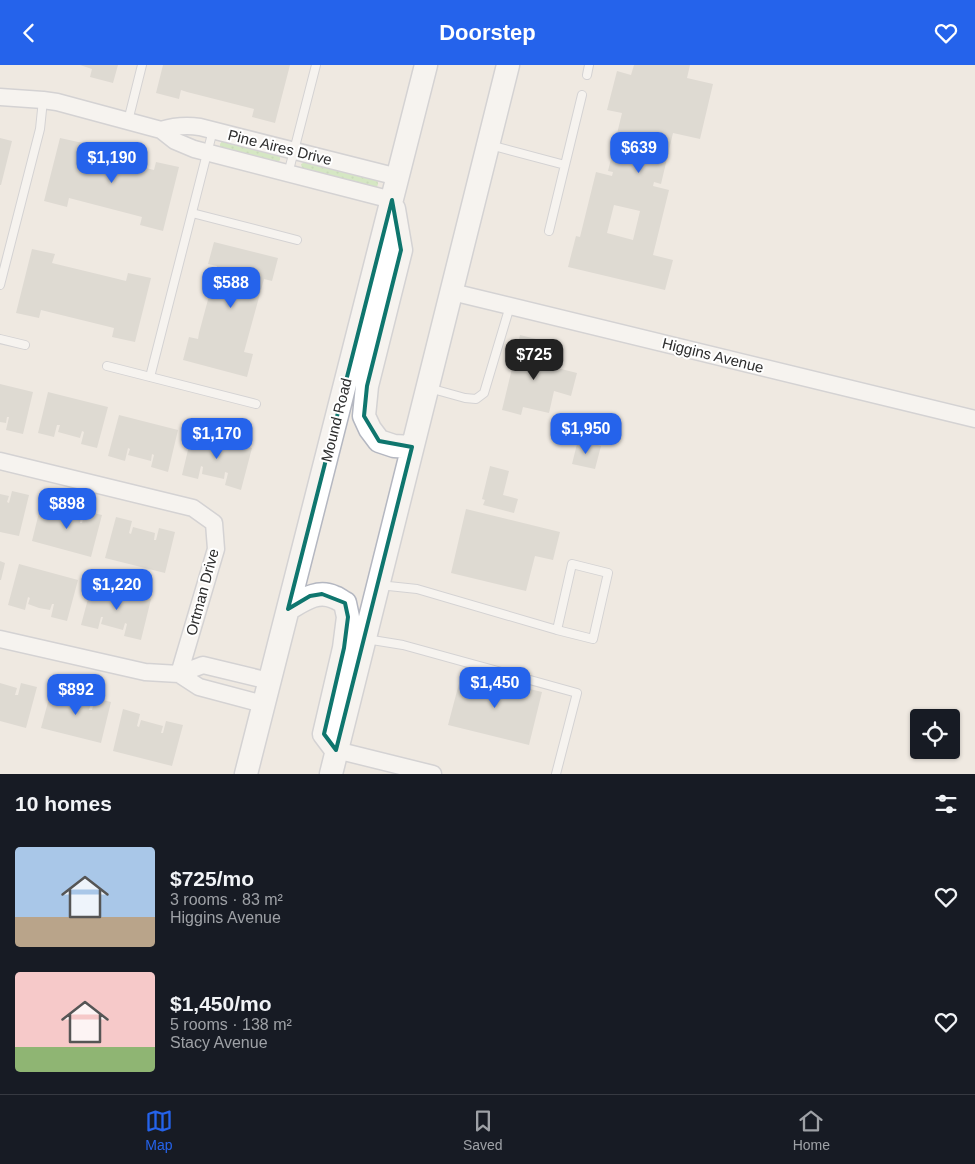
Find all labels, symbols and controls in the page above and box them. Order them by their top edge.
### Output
icon: back [15,19,43,47]
icon: heart [932,19,960,47]
text: Doorstep [439,20,536,45]
street label: Pine Aires Drive [226,126,334,168]
pin: $639 [609,131,669,174]
text: $639 [621,139,657,156]
pin: $1,190 [71,141,153,184]
text: $1,190 [88,149,136,166]
pin: $588 [201,267,261,309]
text: $588 [213,274,249,291]
street label: Higgins Avenue [661,334,765,376]
pin: $725 [504,339,564,381]
text: $725 [516,346,552,363]
street label: Mound Road [317,376,355,464]
pin: $1,950 [545,413,627,455]
pin: $1,170 [176,417,258,460]
text: $1,950 [562,420,610,437]
text: $1,170 [193,425,241,442]
pin: $898 [37,487,97,530]
text: $898 [49,495,85,512]
street label: Ortman Drive [182,547,222,637]
pin: $1,220 [76,569,158,611]
text: $1,220 [93,576,141,593]
pin: $1,450 [454,667,536,709]
pin: $892 [46,673,106,716]
text: $1,450 [471,674,519,691]
text: $892 [58,681,94,698]
map controls [910,709,960,759]
button: locate [910,709,960,759]
icon: filters [932,790,960,818]
text: 10 homes [15,792,112,815]
icon: home [55,867,115,927]
text: $725/mo [170,867,254,890]
icon: heart [932,883,960,911]
text: 3 rooms · 83 m² [170,891,283,908]
text: Higgins Avenue [170,909,281,926]
icon: home [55,992,115,1052]
text: $1,450/mo [170,992,272,1015]
icon: heart [932,1008,960,1036]
text: 5 rooms · 138 m² [170,1016,292,1033]
text: Stacy Avenue [170,1034,268,1051]
tab: Map [145,1107,173,1153]
tab: Saved [463,1107,503,1153]
tab: Home [793,1107,830,1153]

